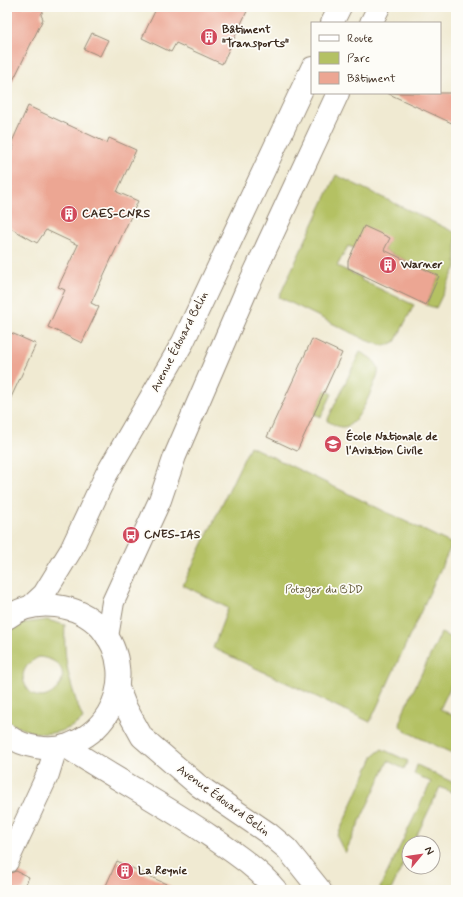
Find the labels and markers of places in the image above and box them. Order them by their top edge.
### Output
place label: Bâtiment "Transports" [222,22,289,52]
building icon: Bâtiment "Transports" [199,27,219,47]
building icon: CAES-CNRS [59,204,79,224]
place label: CAES-CNRS [82,206,150,222]
building icon: Warner [378,255,398,275]
place label: Warner [400,257,443,273]
place label: École Nationale de l'Aviation Civile [346,429,438,459]
school or university icon: École Nationale de l'Aviation Civile [323,434,343,454]
bus stop icon: CNES-IAS [121,525,141,545]
place label: CNES-IAS [144,527,201,543]
building icon: La Reynie [115,861,135,881]
place label: La Reynie [138,863,187,879]

